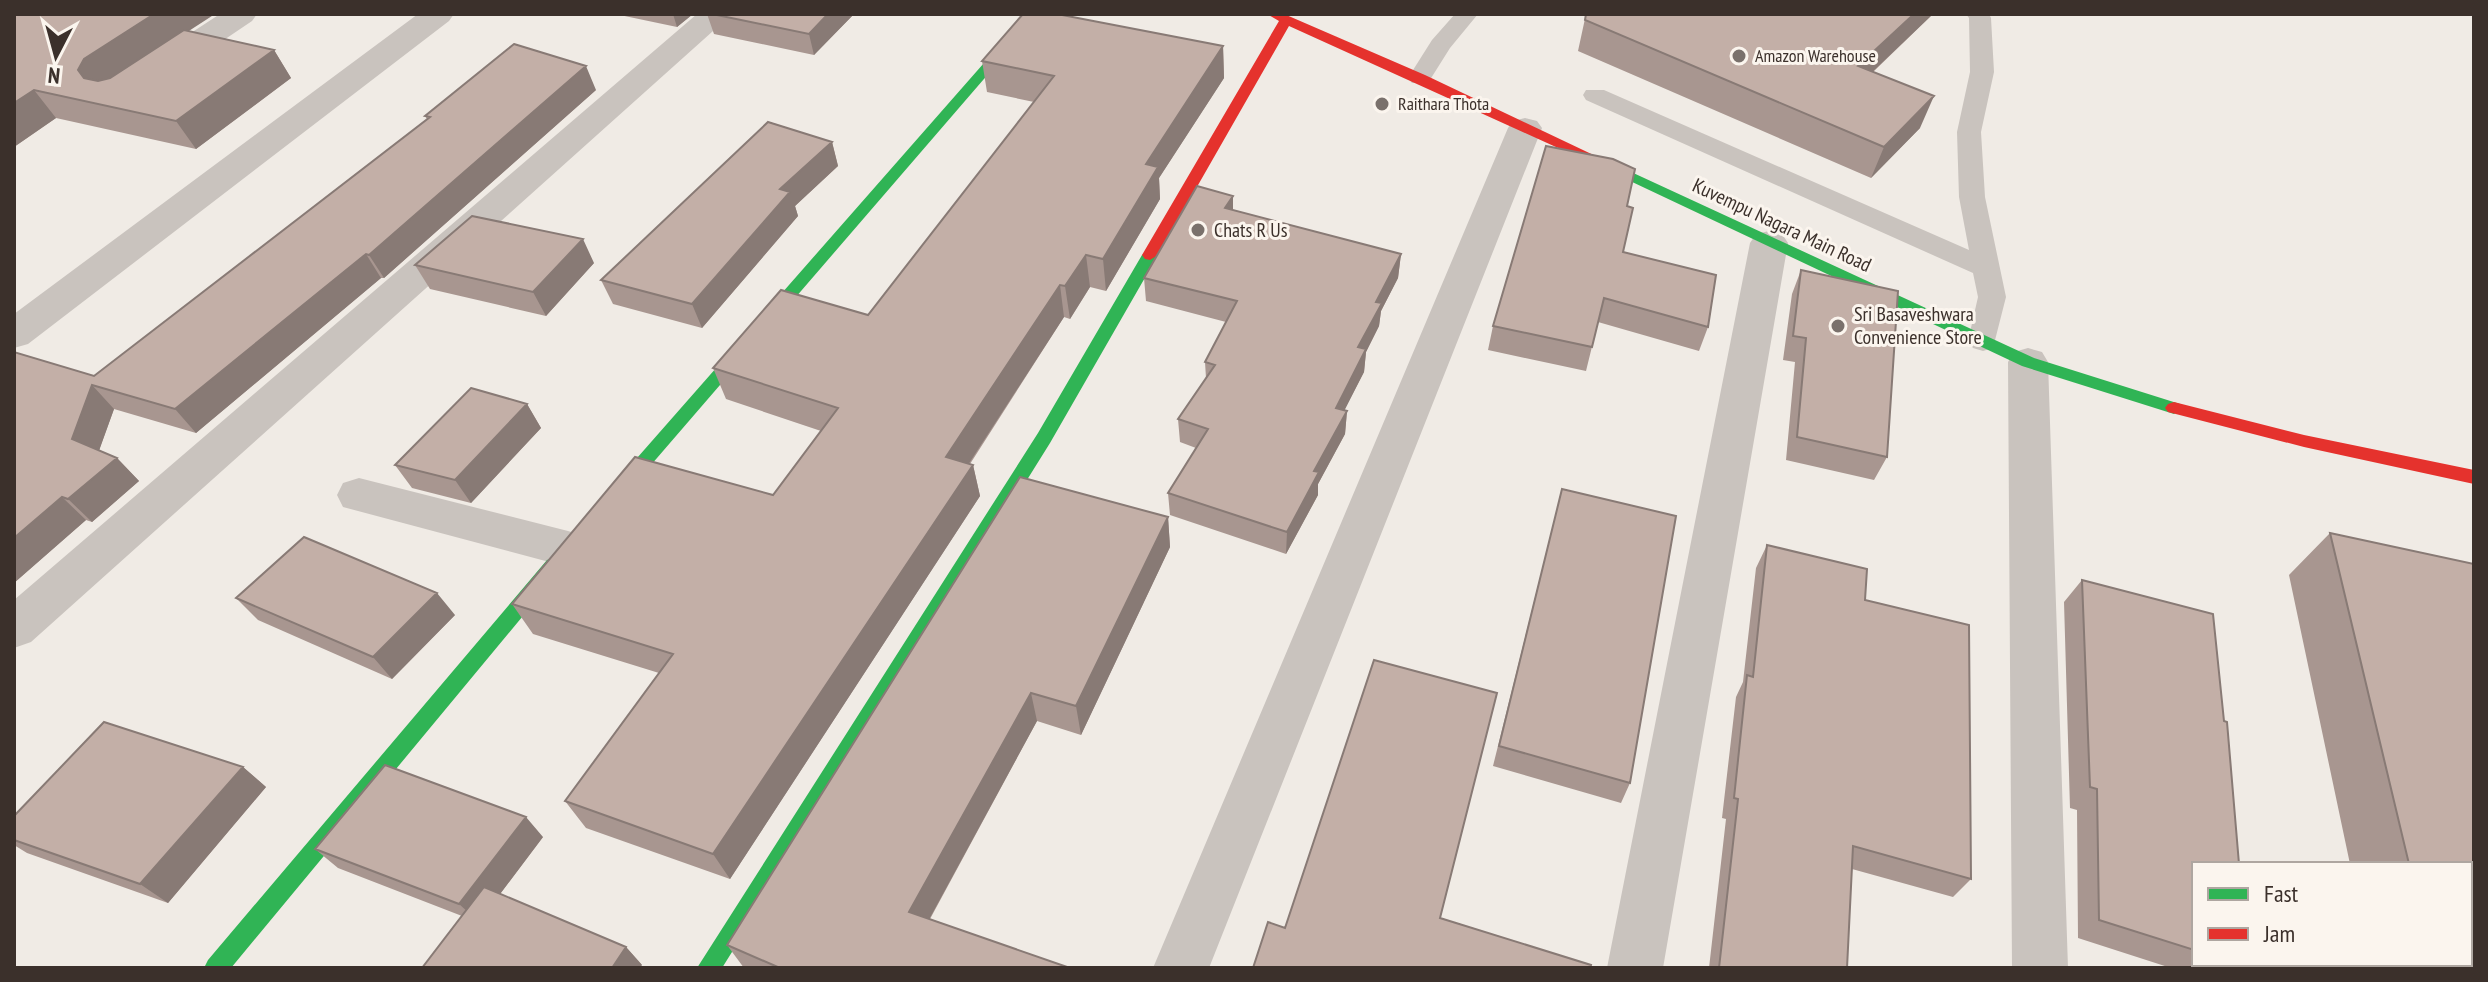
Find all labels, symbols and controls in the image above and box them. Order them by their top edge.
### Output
north arrow [16,16,96,96]
place label: Amazon Warehouse [1755,44,1876,67]
marker: Amazon Warehouse [1730,47,1748,65]
text: N [47,61,61,90]
place label: Raithara Thota [1398,92,1489,115]
marker: Raithara Thota [1373,95,1391,113]
street label: Kuvempu Nagara Main Road [1689,172,1875,278]
place label: Chats R Us [1214,217,1288,243]
marker: Chats R Us [1189,221,1207,239]
place label: Sri Basaveshwara Convenience Store [1854,301,1982,350]
marker: Sri Basaveshwara Convenience Store [1829,317,1847,335]
legend [2192,862,2472,966]
text: Fast [2264,878,2299,909]
text: Jam [2263,918,2295,949]

